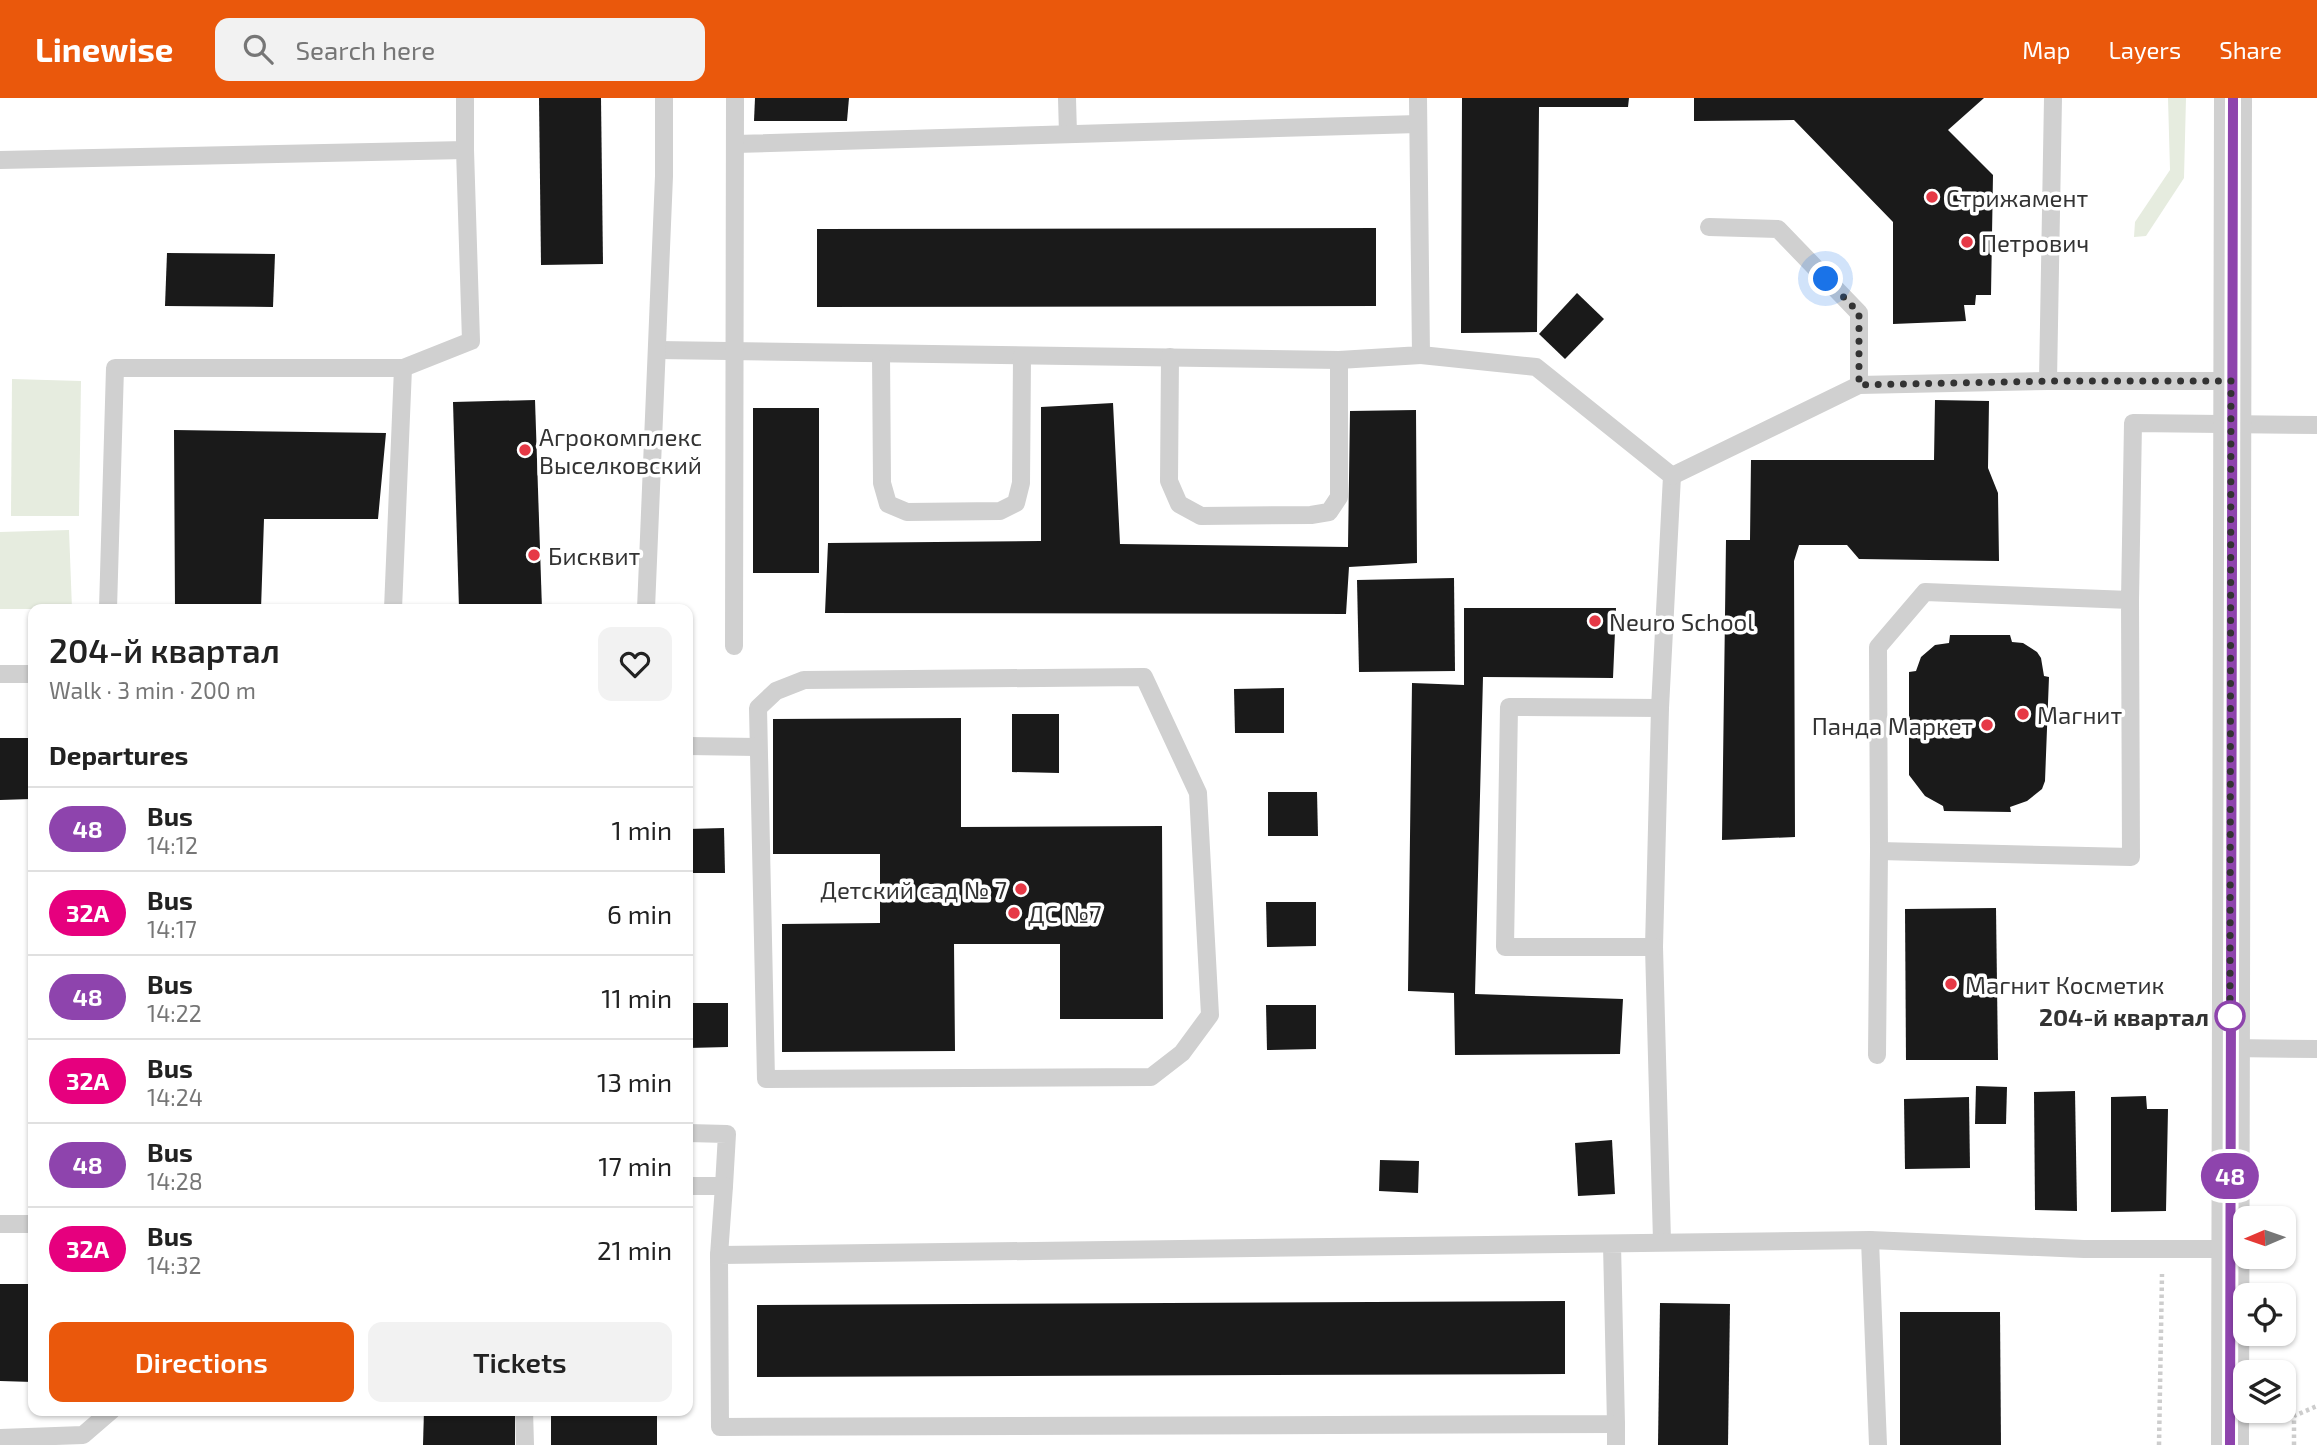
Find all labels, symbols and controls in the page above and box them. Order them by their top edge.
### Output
search box [215,18,705,81]
text: Linewise [35,29,173,69]
icon: search [239,30,277,68]
text: Search here [295,34,435,65]
text: Map [2022,35,2070,64]
text: Layers [2108,35,2181,64]
text: Share [2219,35,2282,64]
place label: Стрижамент [1946,183,2089,212]
marker: Стрижамент [1924,189,1940,205]
place label: Петрович [1981,228,2089,257]
marker: Петрович [1959,234,1975,250]
your location [1808,261,1843,296]
place label: Агрокомплекс Выселковский [539,422,702,479]
marker: Агрокомплекс Выселковский [517,442,533,458]
place label: Бисквит [548,541,641,570]
marker: Бисквит [526,547,542,563]
place label: Neuro School [1609,607,1754,636]
marker: Neuro School [1587,613,1603,629]
button: heart [598,627,672,701]
text: 204-й квартал [49,630,280,670]
text: Walk · 3 min · 200 m [49,676,256,704]
place label: Магнит [2037,700,2122,729]
marker: Магнит [2015,706,2031,722]
place label: Панда Маркет [1812,711,1973,740]
marker: Панда Маркет [1979,717,1995,733]
text: Departures [49,739,188,770]
text: Bus [147,800,193,831]
text: 48 [72,814,103,843]
text: 1 min [612,814,672,845]
text: 14:12 [147,831,198,859]
place label: Детский сад № 7 [820,875,1007,904]
marker: Детский сад № 7 [1013,881,1029,897]
text: Bus [147,884,193,915]
text: 32A [66,898,109,927]
text: 6 min [607,898,672,929]
place label: ДС №7 [1028,899,1102,928]
marker: ДС №7 [1006,905,1022,921]
text: 14:17 [147,915,197,943]
text: Bus [147,968,193,999]
place label: Магнит Косметик [1965,970,2165,999]
marker: Магнит Косметик [1943,976,1959,992]
text: 48 [72,982,103,1011]
text: 11 min [601,982,672,1013]
text: 14:22 [147,999,202,1027]
marker: 204-й квартал [2215,1001,2245,1031]
place label: 204-й квартал [2039,1002,2209,1031]
text: Bus [147,1052,193,1083]
text: 32A [66,1066,109,1095]
text: 13 min [597,1066,672,1097]
text: 14:24 [147,1083,203,1111]
text: Bus [147,1136,193,1167]
text: 48 [72,1150,103,1179]
text: 17 min [598,1150,672,1181]
line badge: 48 [2198,1153,2262,1199]
text: 48 [2215,1161,2245,1190]
text: 14:28 [147,1167,203,1195]
north arrow [2233,1206,2296,1269]
map controls [2233,1206,2296,1423]
text: Bus [147,1220,193,1251]
text: 32A [66,1234,109,1263]
text: 21 min [597,1234,672,1265]
text: 14:32 [147,1251,201,1279]
button: locate [2233,1283,2296,1346]
button: Directions [49,1322,354,1402]
button: Tickets [368,1322,672,1402]
button: layers [2233,1360,2296,1423]

